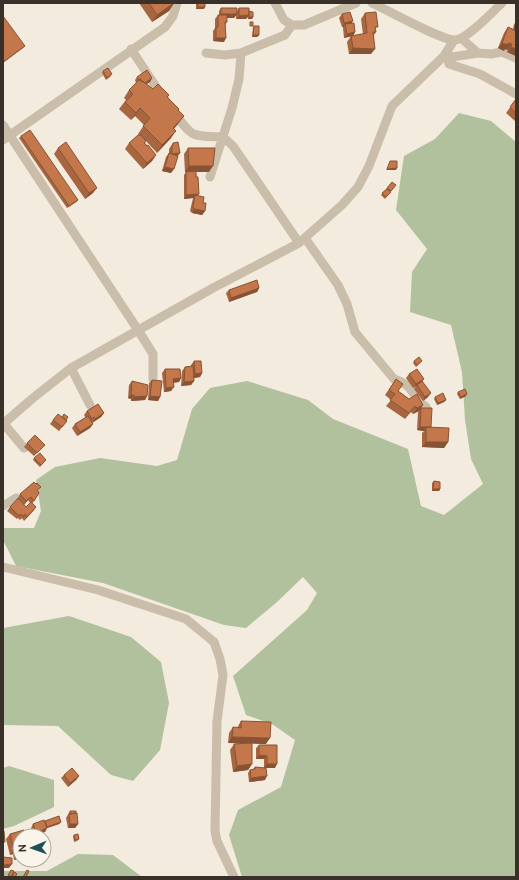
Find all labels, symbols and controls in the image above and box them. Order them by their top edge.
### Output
north arrow [12,828,52,868]
text: N [16,844,28,853]

